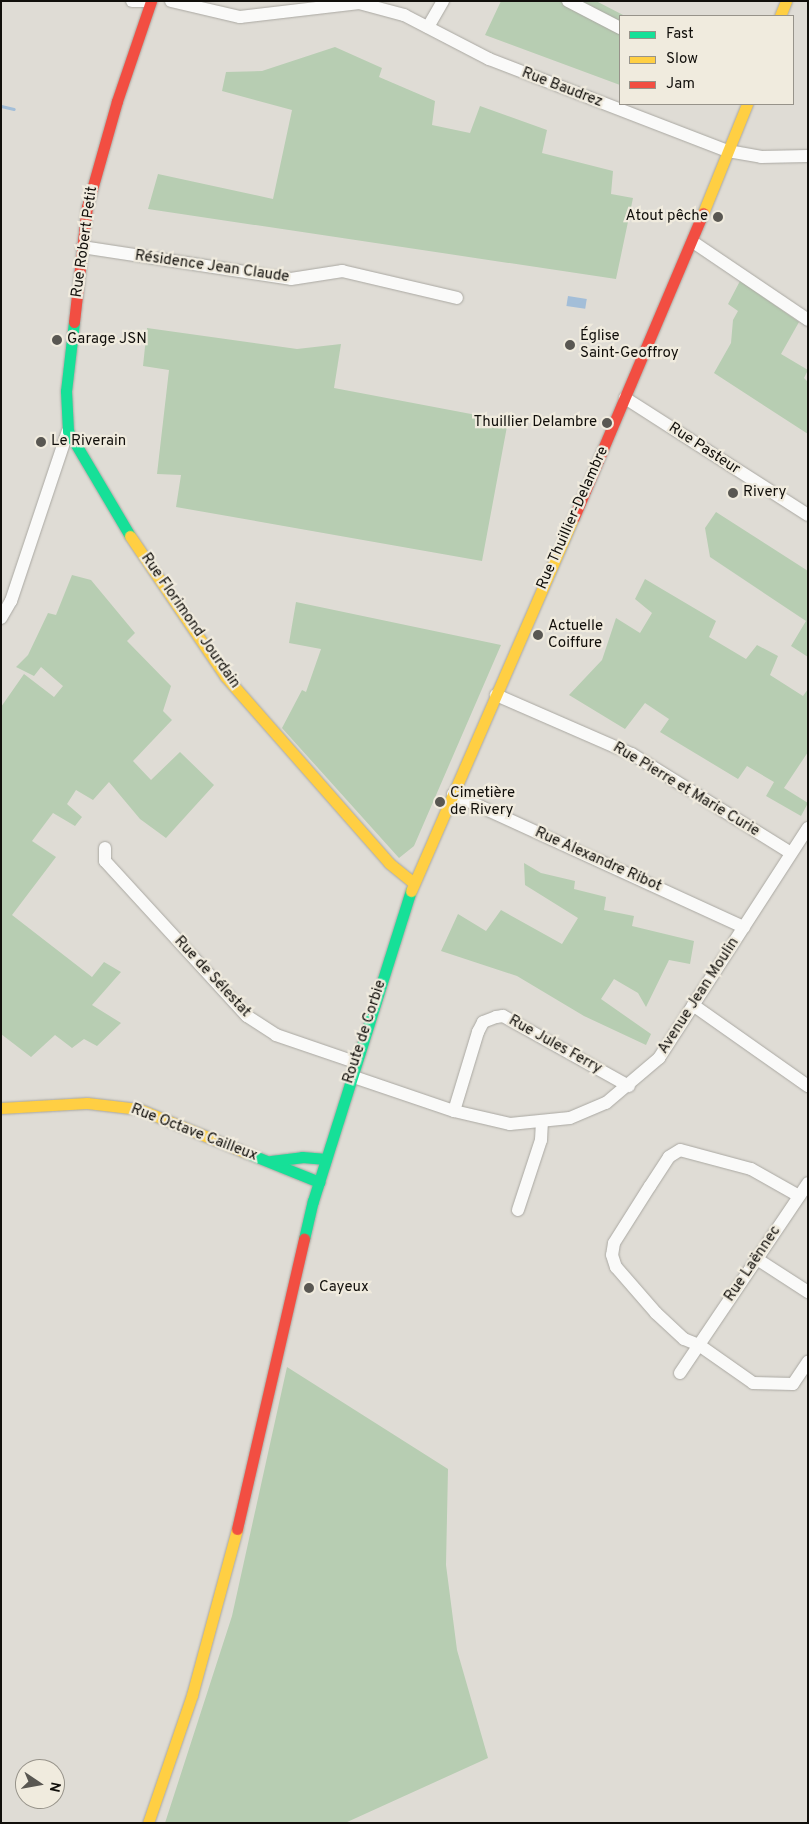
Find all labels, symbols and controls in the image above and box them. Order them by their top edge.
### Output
legend [619,15,794,105]
text: Fast [666,25,694,44]
text: Slow [666,50,698,69]
street label: Rue Baudrez [519,64,605,112]
text: Jam [666,75,695,94]
street label: Rue Robert Petit [68,185,102,299]
place label: Atout pêche [625,208,708,226]
marker: Atout pêche [712,211,724,223]
street label: Résidence Jean Claude [134,247,290,287]
place label: Église Saint-Geoffroy [580,327,679,362]
place label: Garage JSN [67,331,147,349]
marker: Garage JSN [51,334,63,346]
marker: Église Saint-Geoffroy [564,339,576,351]
place label: Thuillier Delambre [474,414,597,432]
marker: Thuillier Delambre [601,417,613,429]
street label: Rue Pasteur [665,419,743,479]
place label: Le Riverain [51,433,126,451]
marker: Le Riverain [35,436,47,448]
street label: Rue Thuillier-Delambre [533,443,613,593]
place label: Rivery [743,484,787,502]
marker: Rivery [727,487,739,499]
street label: Rue Florimond Jourdain [136,550,244,692]
place label: Actuelle Coiffure [548,617,603,652]
marker: Actuelle Coiffure [532,629,544,641]
street label: Rue Pierre et Marie Curie [609,739,763,841]
place label: Cimetière de Rivery [450,784,515,819]
marker: Cimetière de Rivery [434,796,446,808]
street label: Rue Alexandre Ribot [532,824,664,896]
street label: Rue de Sélestat [170,933,254,1021]
street label: Avenue Jean Moulin [655,934,743,1058]
street label: Route de Corbie [340,978,390,1086]
street label: Rue Jules Ferry [505,1012,605,1078]
street label: Rue Octave Cailleux [128,1101,260,1165]
street label: Rue Laënnec [721,1223,785,1305]
place label: Cayeux [319,1279,369,1297]
marker: Cayeux [303,1282,315,1294]
north arrow [15,1759,65,1809]
text: N [45,1780,64,1794]

